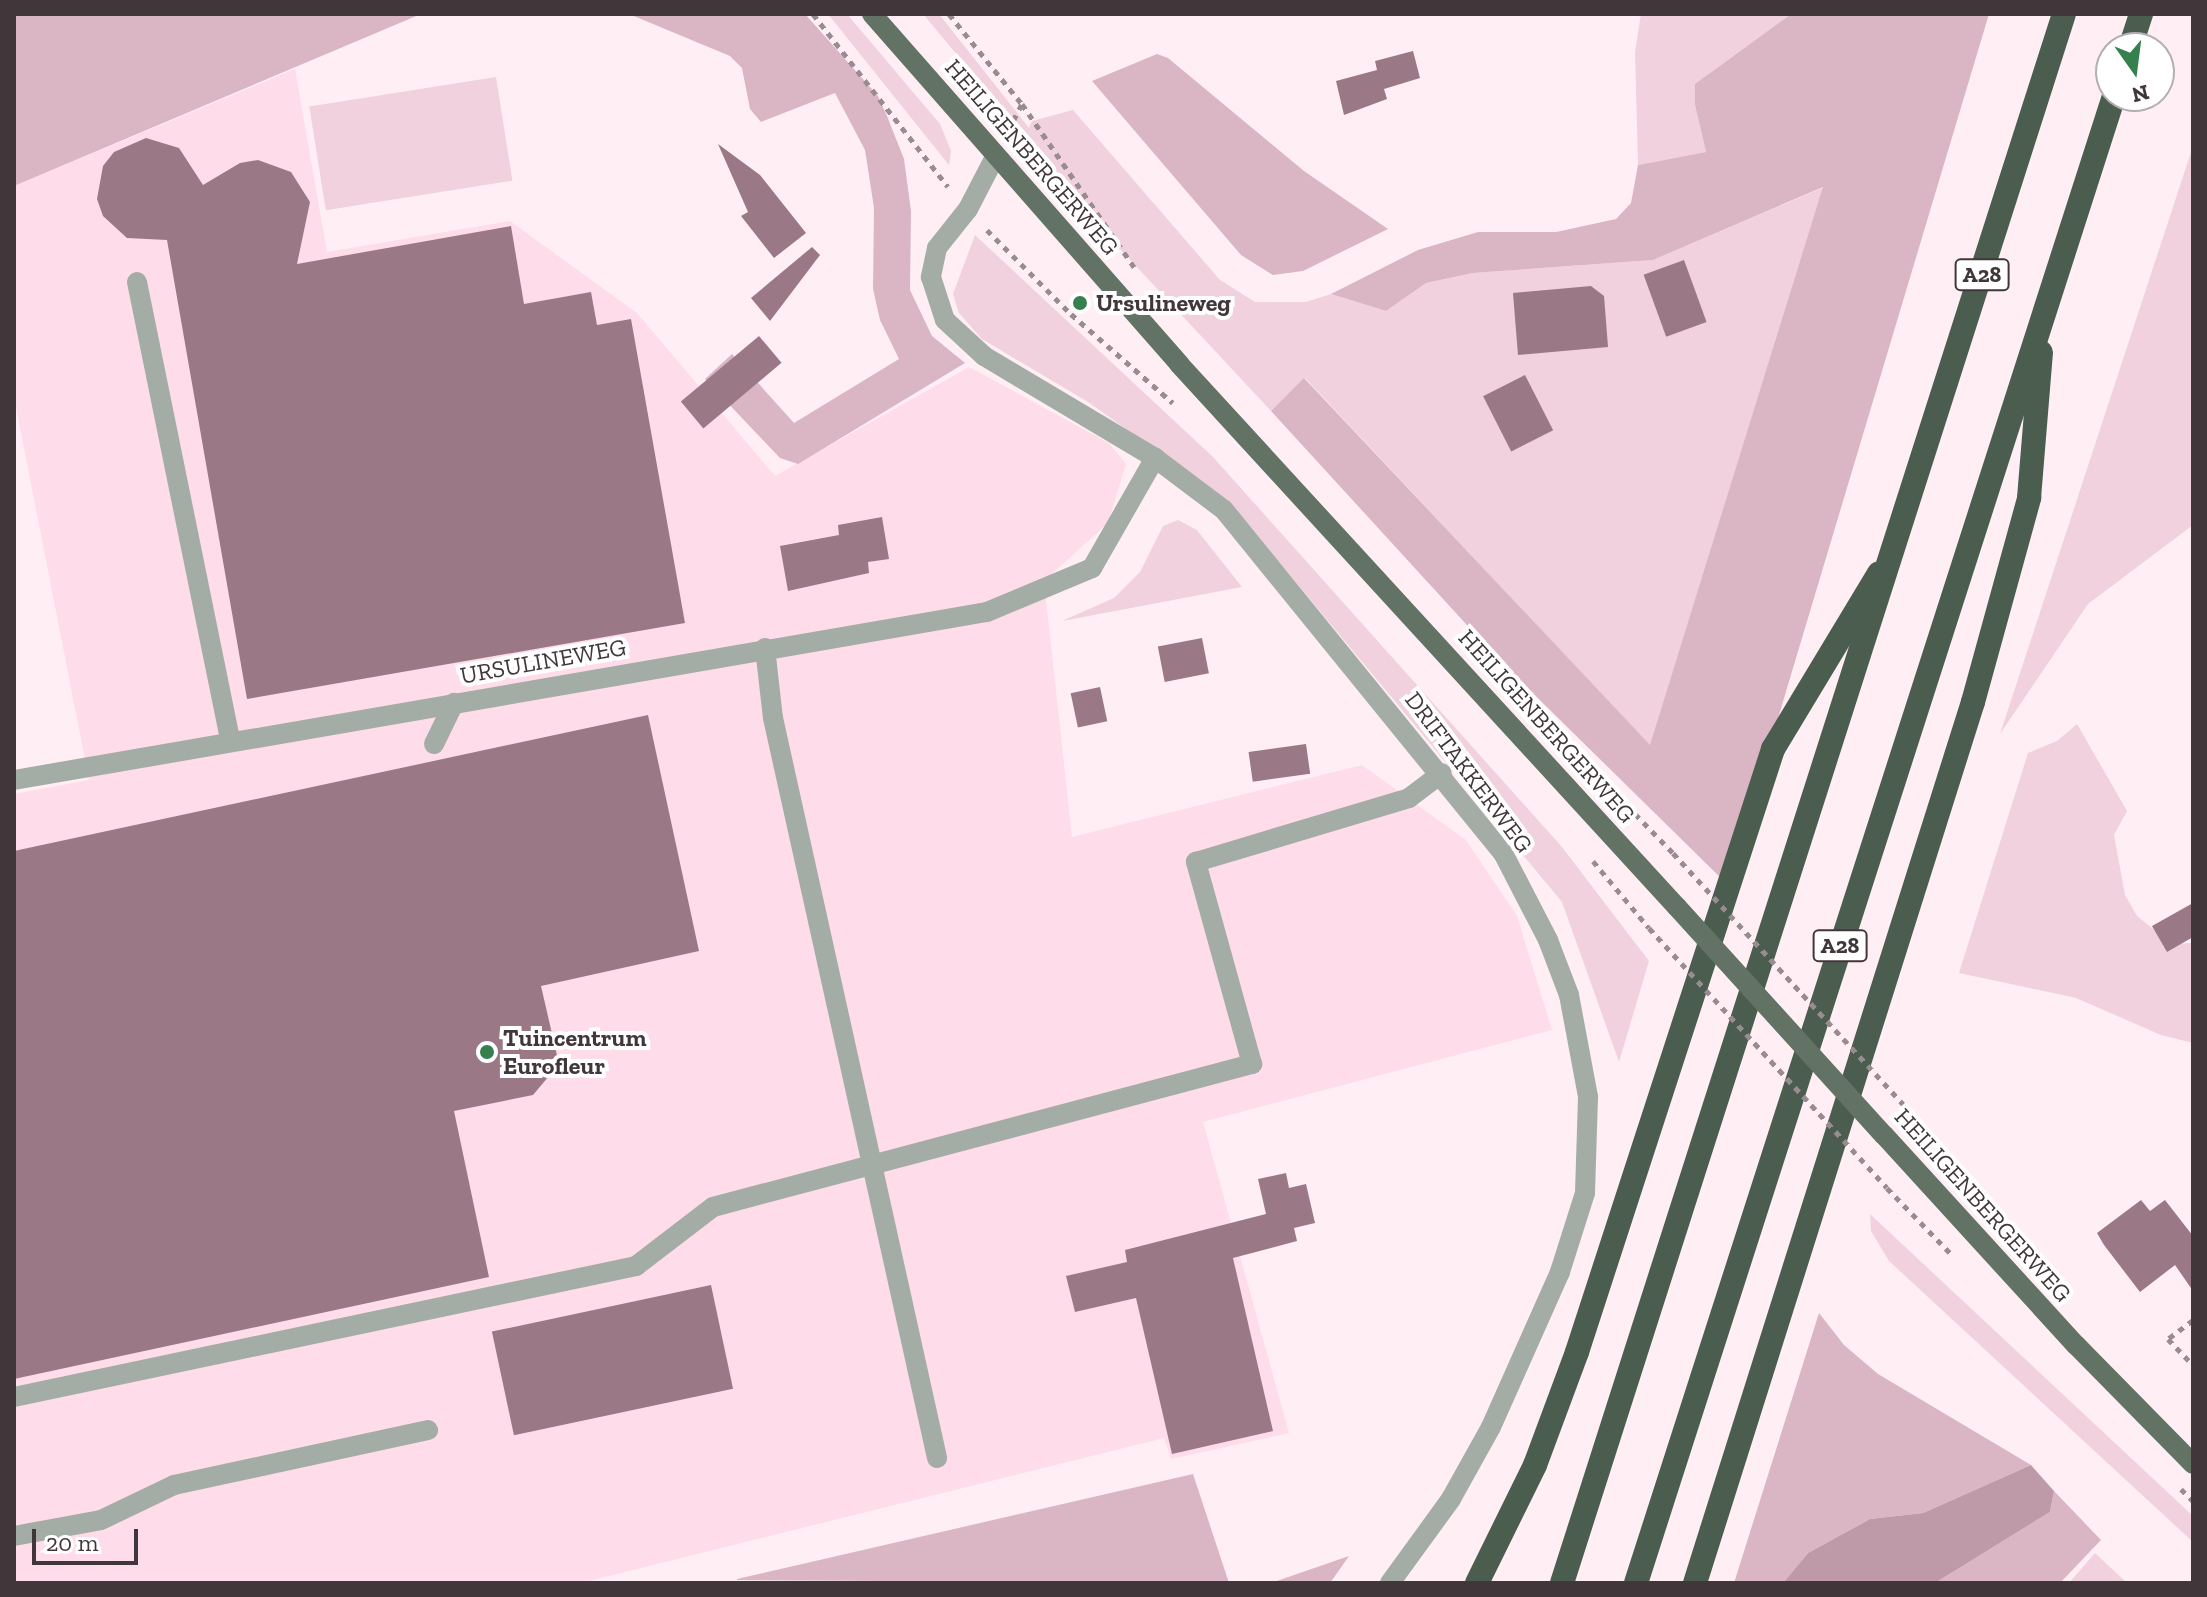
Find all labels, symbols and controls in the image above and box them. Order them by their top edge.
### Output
north arrow [2095,32,2175,112]
street label: HEILIGENBERGERWEG [939,53,1125,261]
text: N [2129,79,2152,109]
road number: A28 [1954,257,2010,293]
place label: Ursulineweg [1096,289,1231,317]
marker: Ursulineweg [1071,294,1089,312]
street label: HEILIGENBERGERWEG [1453,623,1641,829]
street label: URSULINEWEG [458,632,628,690]
street label: DRIFTAKKERWEG [1399,686,1539,858]
road number: A28 [1812,928,1868,964]
place label: Tuincentrum Eurofleur [503,1024,646,1080]
marker: Tuincentrum Eurofleur [478,1043,496,1061]
street label: HEILIGENBERGERWEG [1889,1102,2077,1308]
scale bar [36,1513,142,1563]
text: 20 m [46,1528,98,1557]

